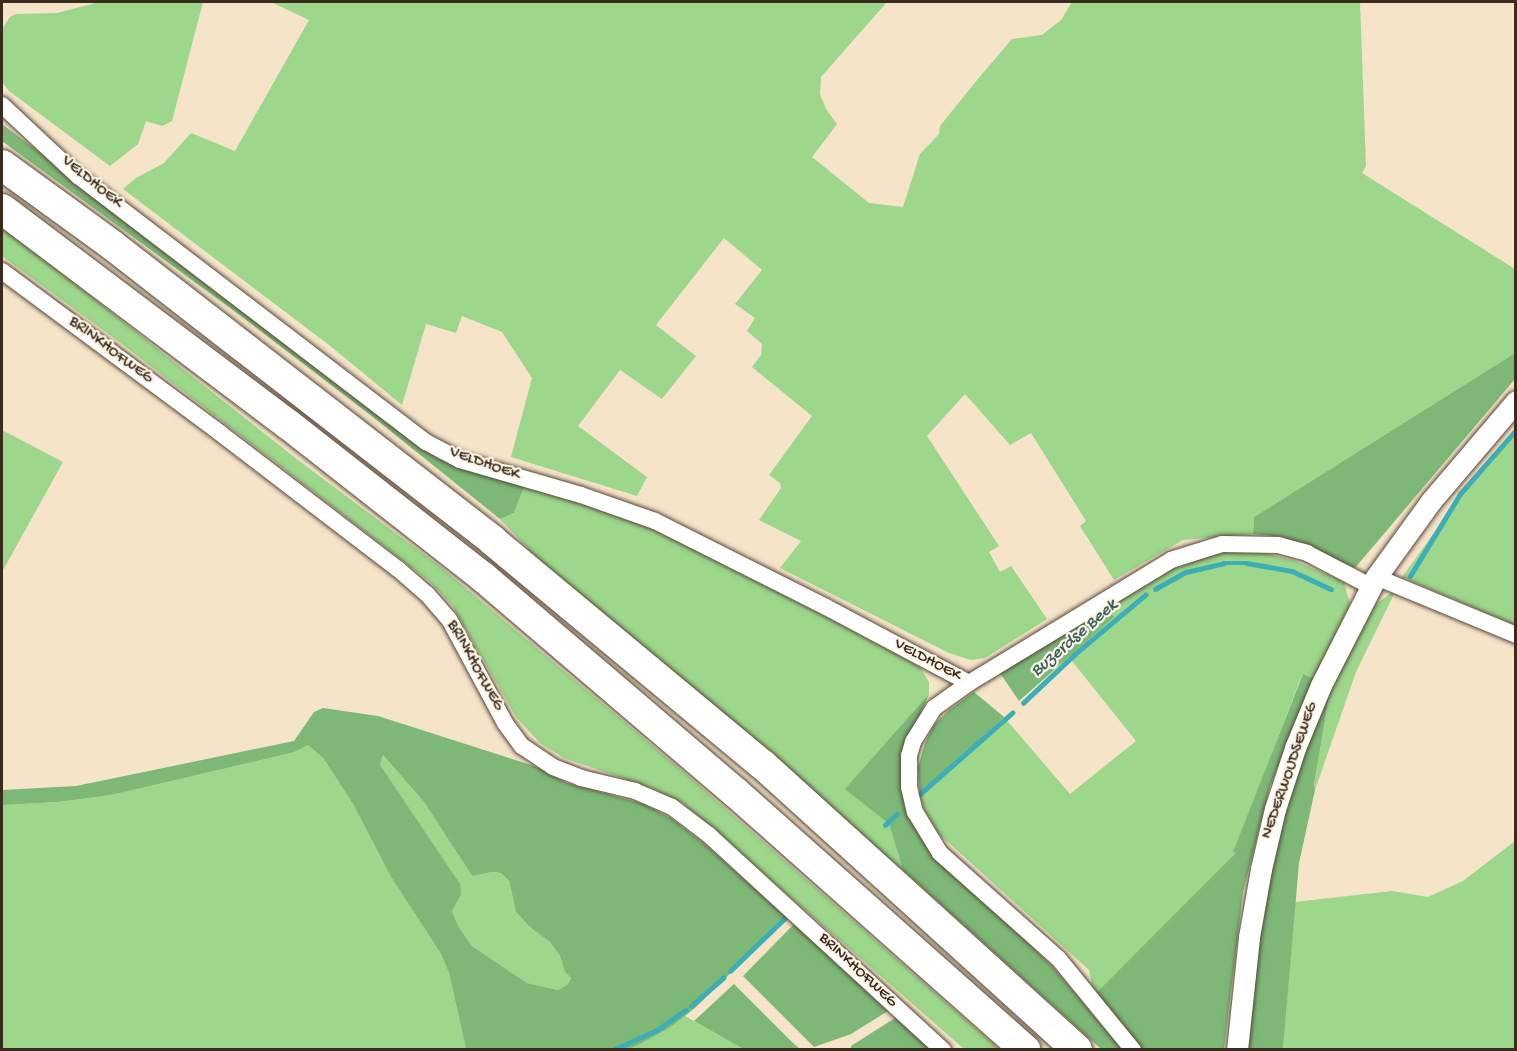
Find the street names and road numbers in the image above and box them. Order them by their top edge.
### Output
street label: VELDHOEK [57,153,125,213]
street label: BRINKHOFWEG [64,313,156,389]
street label: VELDHOEK [447,444,521,486]
street label: BRINKHOFWEG [441,617,507,715]
street label: VELDHOEK [890,635,964,687]
street label: NEDERWOUDSEWEG [1259,700,1323,842]
street label: BRINKHOFWEG [814,930,900,1012]

